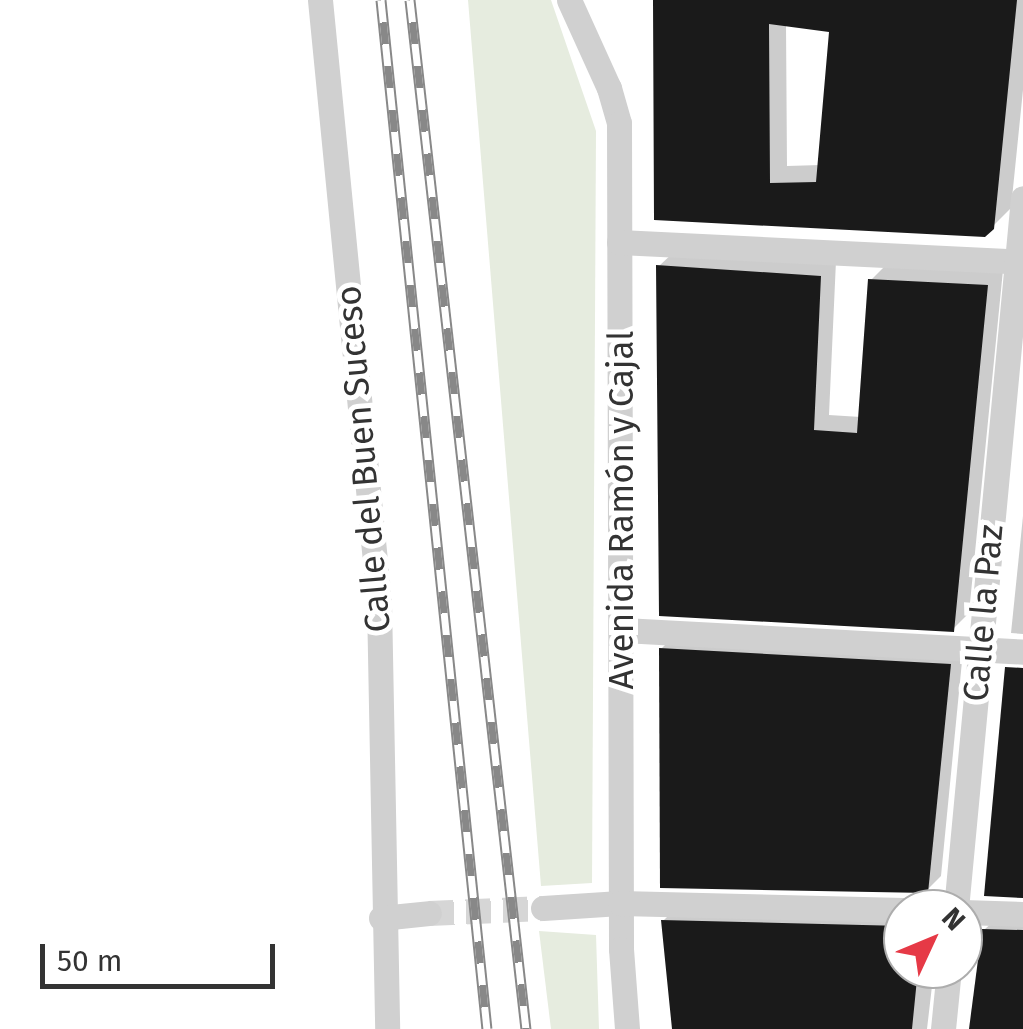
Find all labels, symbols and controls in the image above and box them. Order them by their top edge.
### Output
street label: Calle del Buen Suceso [327,284,399,634]
street label: Avenida Ramón y Cajal [600,330,642,690]
street label: Calle la Paz [954,523,1012,703]
north arrow [883,889,983,989]
text: N [935,901,972,937]
scale bar [45,924,280,986]
text: 50 m [57,943,122,979]

